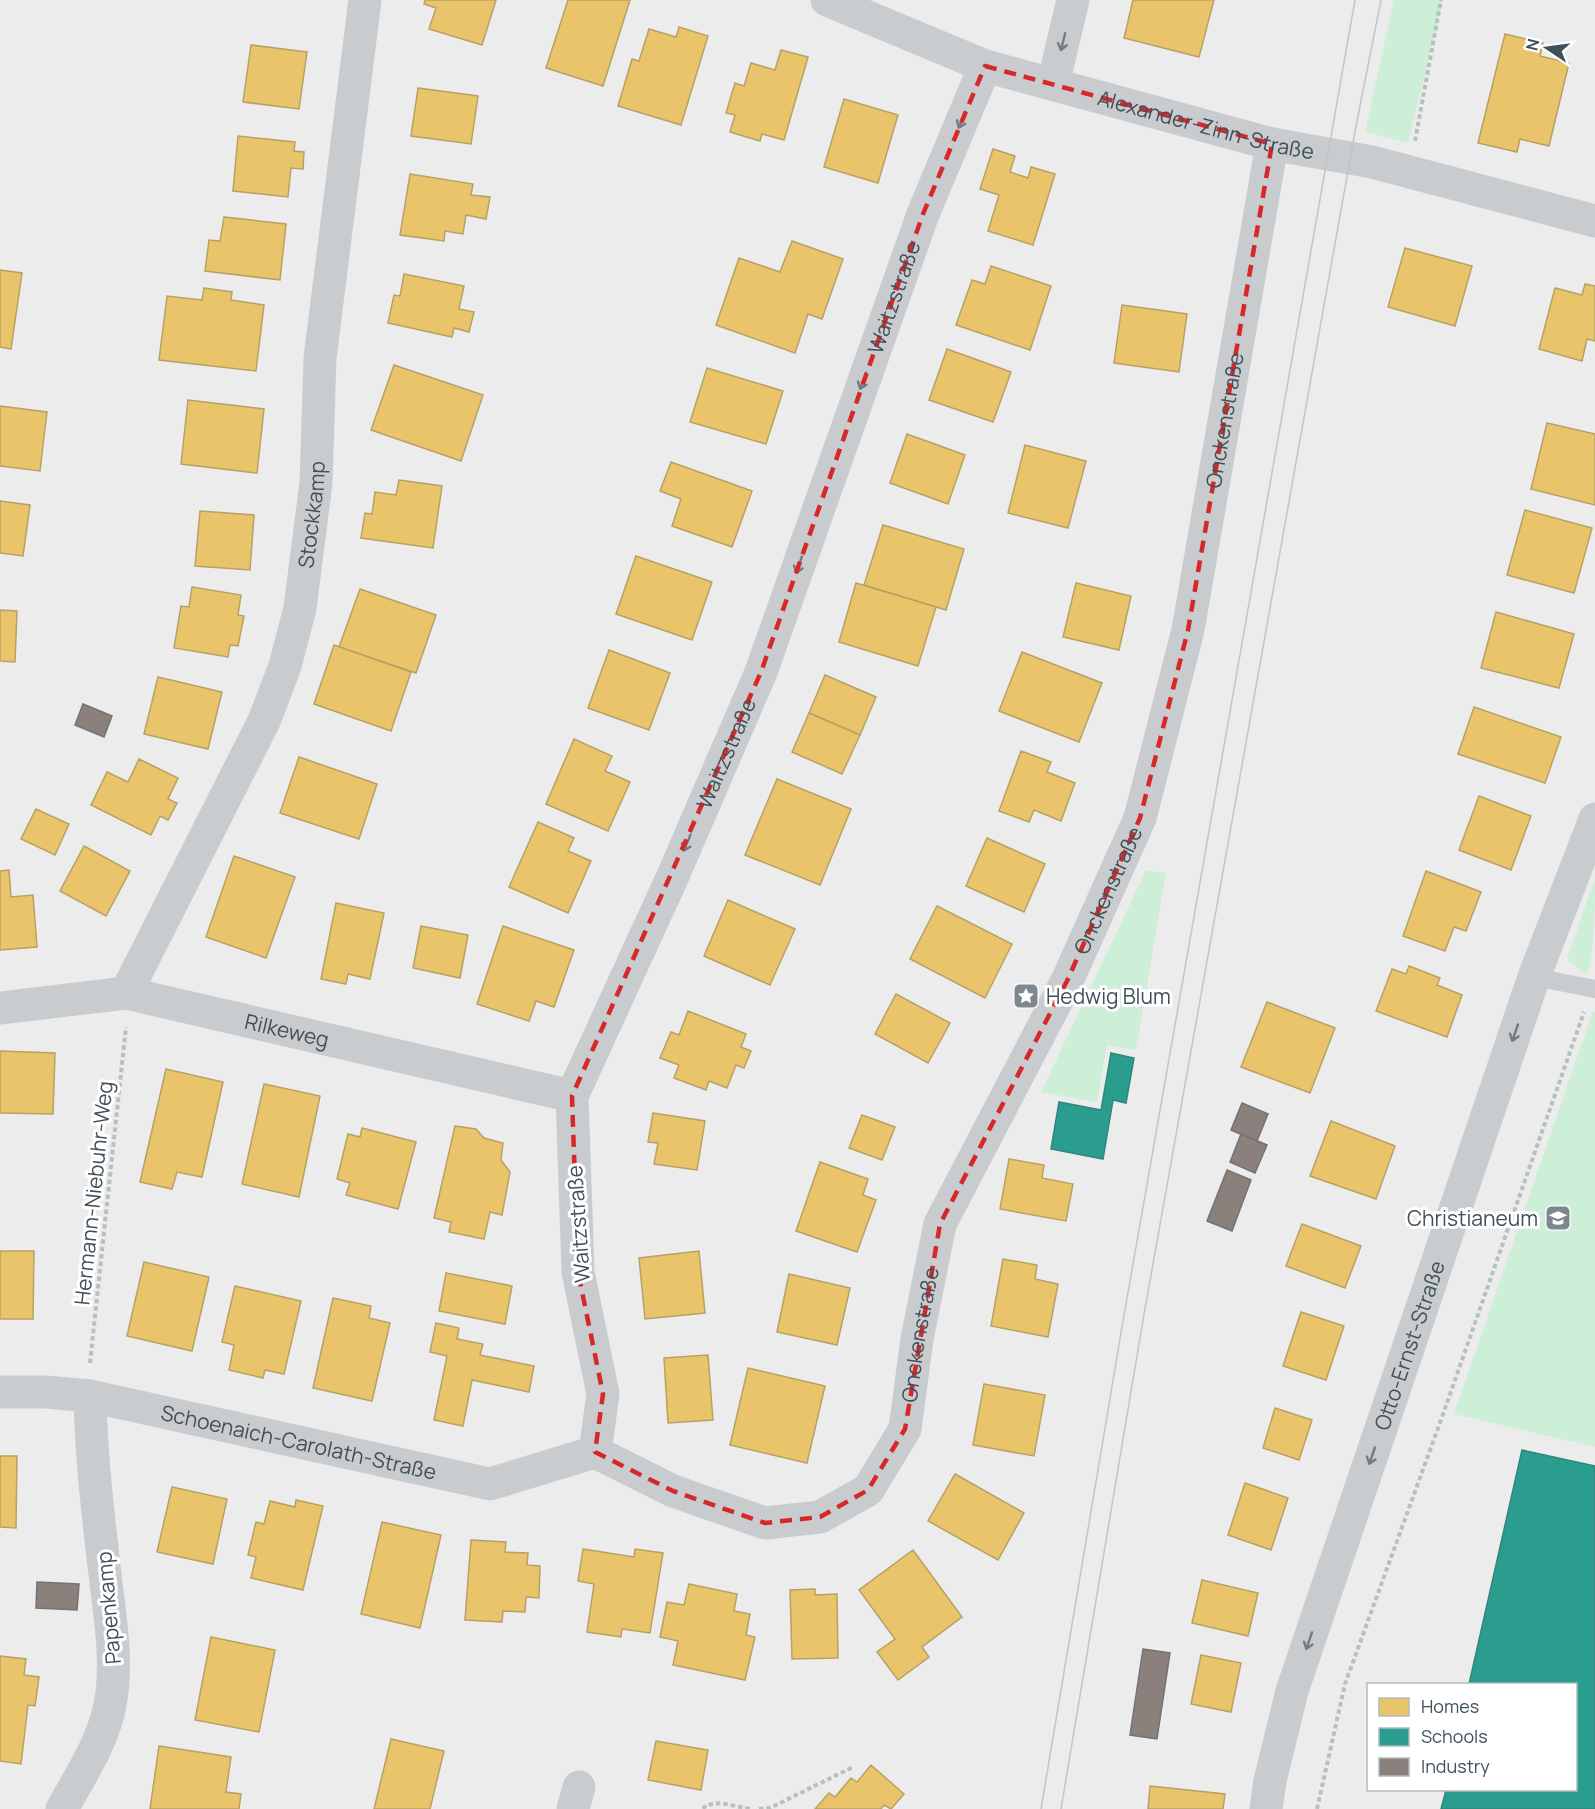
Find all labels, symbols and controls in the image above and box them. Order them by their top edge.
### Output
north arrow [1517,18,1577,78]
one-way arrow [1056,32,1068,51]
text: N [1520,37,1544,53]
street label: Alexander-Zinn-Straße [1095,83,1316,165]
one-way arrow [956,110,967,129]
street label: Waitzstraße [861,237,926,357]
street label: Onckenstraße [1199,350,1250,490]
one-way arrow [856,371,867,390]
street label: Stockkamp [291,460,331,570]
one-way arrow [792,555,803,574]
street label: Waitzstraße [690,693,762,813]
street label: Onckenstraße [1067,822,1148,959]
one-way arrow [681,834,692,852]
place icon: Hedwig Blum [1011,981,1041,1011]
place label: Hedwig Blum [1046,982,1171,1010]
street label: Rilkeweg [242,1007,332,1053]
one-way arrow [1509,1023,1520,1042]
street label: Hermann-Niebuhr-Weg [67,1080,119,1306]
street label: Waitzstraße [560,1164,596,1284]
school or university icon: Christianeum [1543,1203,1573,1233]
place label: Christianeum [1407,1204,1538,1232]
street label: Otto-Ernst-Straße [1367,1257,1451,1434]
street label: Onckenstraße [895,1264,945,1404]
street label: Schoenaich-Carolath-Straße [158,1398,439,1486]
one-way arrow [1365,1446,1376,1465]
street label: Papenkamp [89,1550,127,1666]
one-way arrow [1302,1631,1313,1650]
legend [1367,1683,1577,1791]
text: Homes [1421,1694,1479,1718]
text: Schools [1421,1724,1488,1748]
text: Industry [1421,1754,1490,1778]

